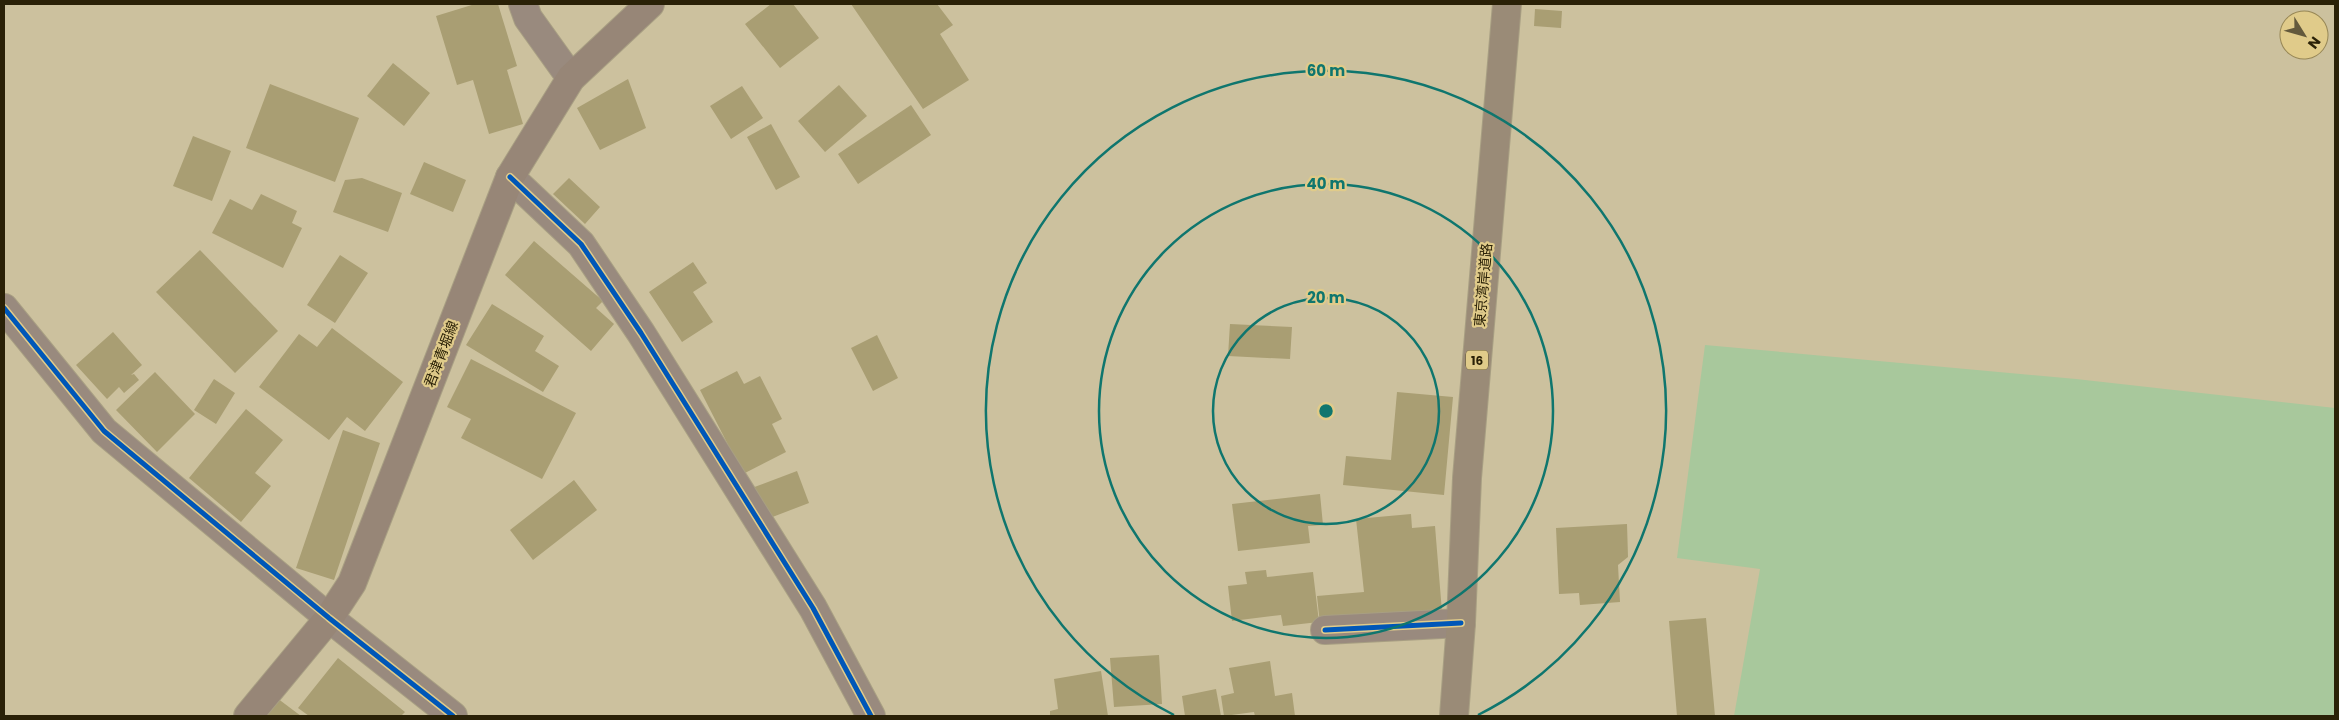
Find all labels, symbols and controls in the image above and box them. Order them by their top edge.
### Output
north arrow [2279,10,2329,60]
text: N [2303,33,2326,53]
text: 60 m [1307,60,1345,81]
text: 40 m [1306,173,1346,194]
street label: 東京湾岸道路 [1469,242,1497,328]
text: 20 m [1307,287,1345,308]
street label: 君津青堀線 [419,318,463,390]
road number: 16 [1466,350,1488,370]
centre of rings [1317,402,1335,420]

